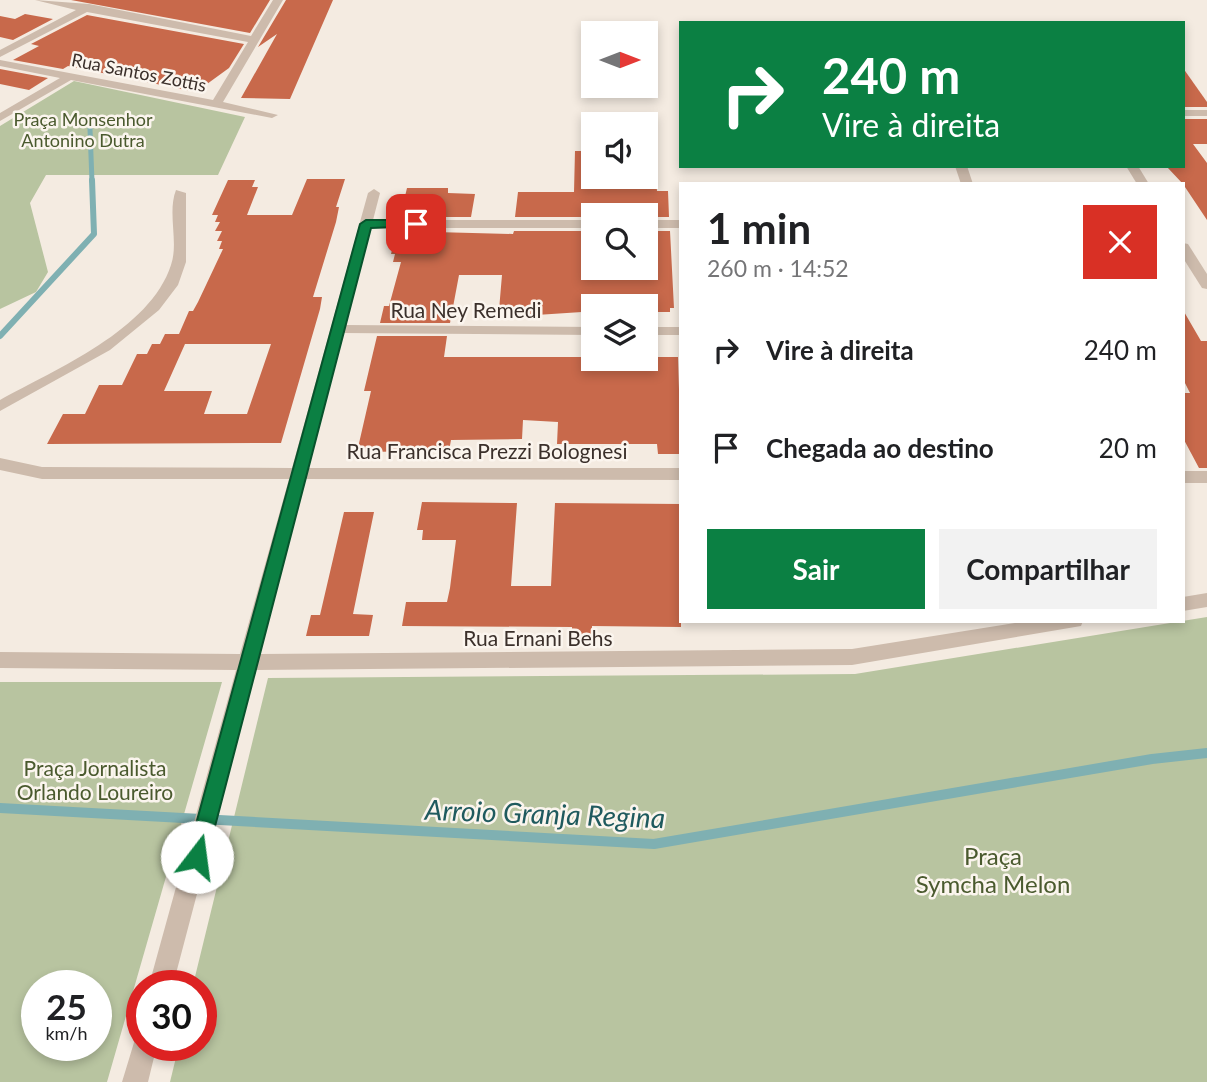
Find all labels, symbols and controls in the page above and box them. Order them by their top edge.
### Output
north arrow [581,21,658,98]
map controls [581,21,658,371]
text: 240 m [822,46,960,104]
street label: Rua Santos Zottis [70,48,209,96]
icon: right [707,49,798,140]
text: Vire à direita [822,105,1000,144]
park label: Praça Monsenhor Antonino Dutra [14,108,153,151]
button: sound [581,112,658,189]
pin [386,194,446,254]
button: search [581,203,658,280]
text: 1 min [707,203,811,253]
icon: arrive [397,205,435,243]
button: close [1083,205,1157,279]
text: 260 m · 14:52 [707,254,849,282]
button: layers [581,294,658,371]
street label: Rua Ney Remedi [390,297,542,322]
icon: right [707,331,745,369]
text: Vire à direita [766,334,914,366]
text: 240 m [1084,334,1157,366]
icon: arrive [707,429,745,467]
text: Chegada ao destino [766,432,994,464]
text: 20 m [1099,432,1157,464]
street label: Rua Francisca Prezzi Bolognesi [347,438,627,463]
button: Sair [707,529,925,609]
button: Compartilhar [939,529,1157,609]
street label: Rua Ernani Behs [463,625,613,650]
park label: Praça Jornalista Orlando Loureiro [17,755,173,804]
water label: Arroio Granja Regina [423,792,666,834]
position arrow [160,820,234,894]
park label: Praça Symcha Melon [916,841,1070,898]
speed limit sign: 30 [126,970,217,1061]
text: 25 [46,985,87,1027]
text: km/h [45,1022,88,1044]

